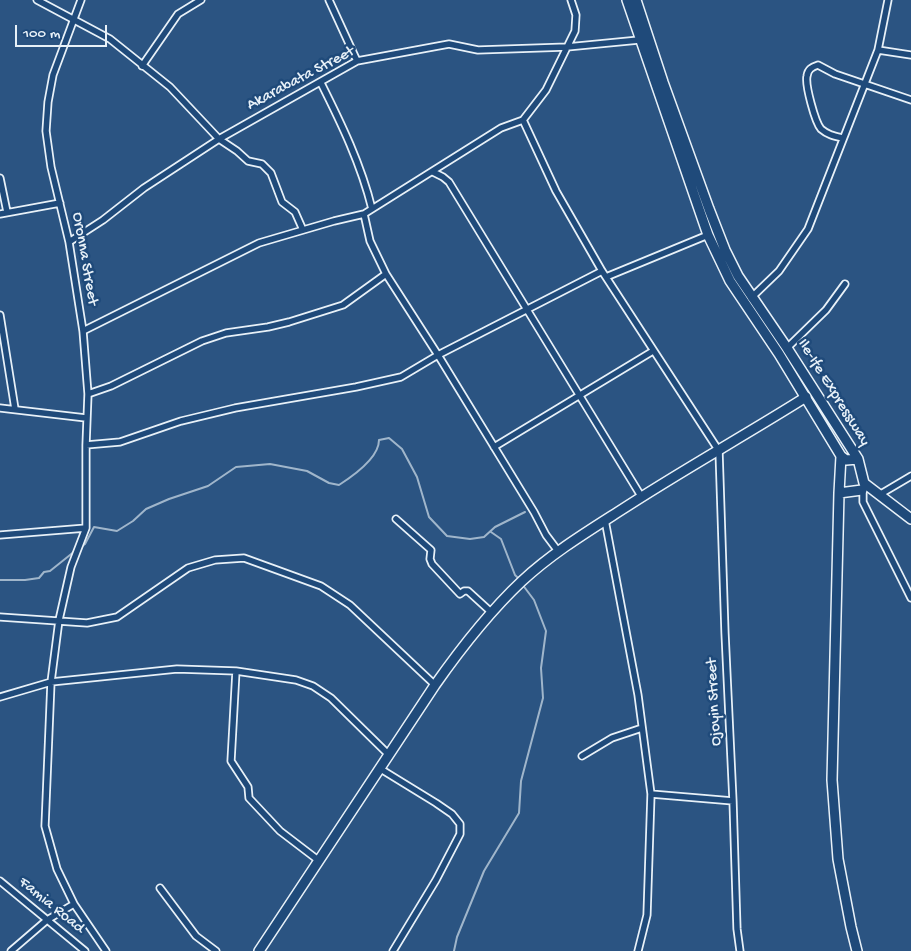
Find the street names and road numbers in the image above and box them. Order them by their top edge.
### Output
street label: Akarabata Street [244,43,358,115]
street label: Oronna Street [66,211,102,307]
street label: Ile-Ife Expressway [792,336,874,450]
street label: Ojoyin Street [703,658,727,746]
street label: Famia Road [14,874,88,938]

